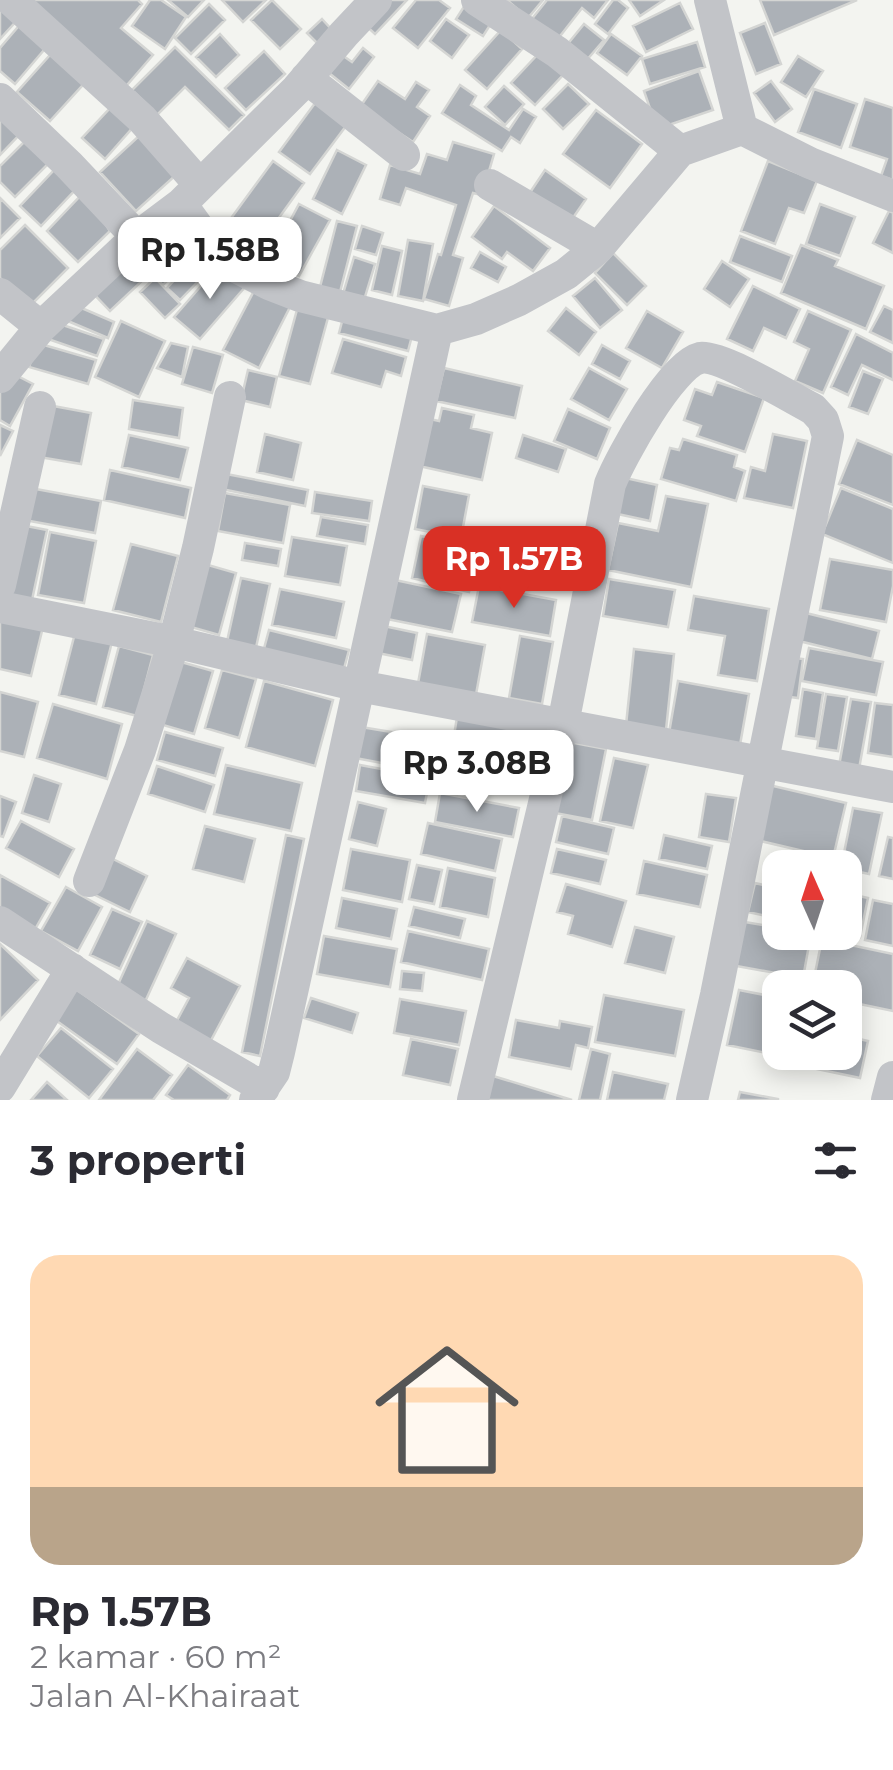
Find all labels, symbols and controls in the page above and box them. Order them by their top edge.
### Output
pin: Rp 1.58B [107,217,313,302]
text: Rp 1.58B [140,230,280,269]
pin: Rp 1.57B [411,526,617,611]
text: Rp 1.57B [445,539,583,578]
pin: Rp 3.08B [374,730,580,815]
text: Rp 3.08B [403,743,551,782]
north arrow [762,850,862,950]
map controls [762,850,862,1070]
button: layers [762,970,862,1070]
icon: filters [808,1133,863,1188]
text: 3 properti [30,1134,246,1186]
icon: home [357,1320,537,1500]
text: Rp 1.57B [30,1585,212,1637]
text: 2 kamar · 60 m² [30,1637,282,1676]
text: Jalan Al-Khairaat [30,1676,300,1715]

